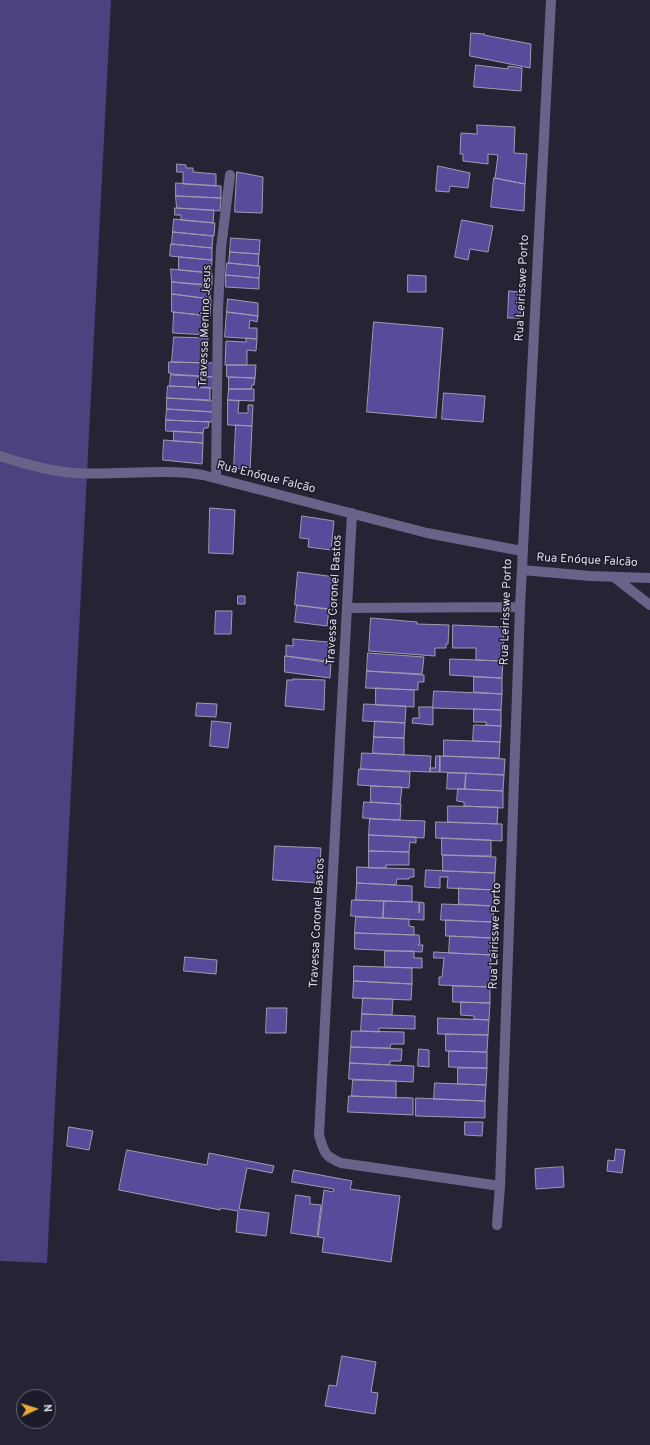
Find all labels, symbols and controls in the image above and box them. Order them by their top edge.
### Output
street label: Rua Leirisswe Porto [513,234,533,342]
street label: Travessa Menino Jesus [197,264,215,388]
street label: Rua Enóque Falcão [215,459,317,497]
street label: Travessa Coronel Bastos [324,534,346,666]
street label: Rua Enóque Falcão [536,551,638,571]
street label: Rua Leirisswe Porto [498,558,516,666]
street label: Travessa Coronel Bastos [307,857,329,989]
street label: Rua Leirisswe Porto [487,882,505,990]
north arrow [16,1389,56,1429]
text: N [40,1404,54,1413]

